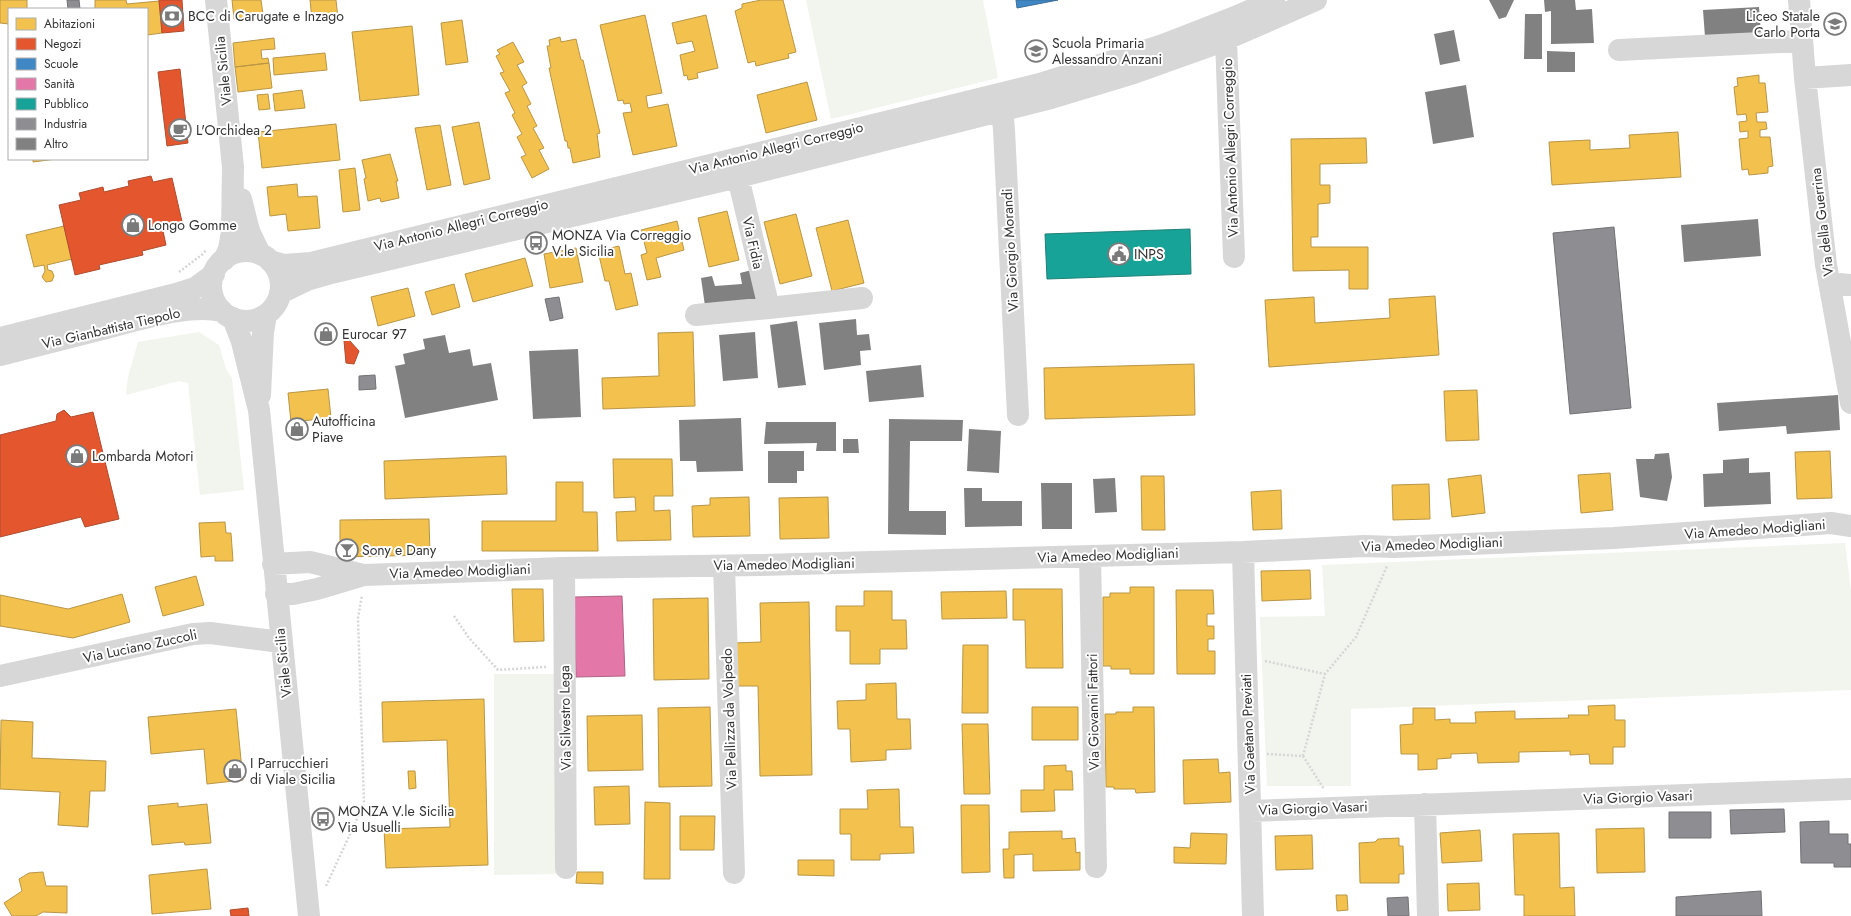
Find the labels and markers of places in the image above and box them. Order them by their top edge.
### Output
bank icon: BCC di Carugate e Inzago [159,3,185,29]
place label: BCC di Carugate e Inzago [188,6,344,26]
place label: Liceo Statale Carlo Porta [1746,6,1820,42]
school or university icon: Liceo Statale Carlo Porta [1822,11,1848,37]
place label: Scuola Primaria Alessandro Anzani [1052,33,1162,69]
school or university icon: Scuola Primaria Alessandro Anzani [1023,38,1049,64]
cafe icon: L'Orchidea 2 [167,117,193,143]
place label: L'Orchidea 2 [196,120,272,140]
shop icon: Longo Gomme [120,212,146,238]
place label: Longo Gomme [148,215,237,235]
place label: MONZA Via Correggio V.le Sicilia [552,225,692,261]
bus stop icon: MONZA Via Correggio V.le Sicilia [523,230,549,256]
public building icon: INPS [1106,241,1132,267]
place label: INPS [1134,244,1164,264]
shop icon: Eurocar 97 [313,321,339,347]
place label: Eurocar 97 [342,324,407,344]
place label: Autofficina Piave [312,411,375,447]
shop icon: Autofficina Piave [284,416,310,442]
shop icon: Lombarda Motori [64,443,90,469]
place label: Lombarda Motori [92,446,194,466]
bar icon: Sony e Dany [334,537,360,563]
place label: Sony e Dany [362,540,437,560]
place label: I Parrucchieri di Viale Sicilia [250,753,335,789]
shop icon: I Parrucchieri di Viale Sicilia [222,758,248,784]
place label: MONZA V.le Sicilia Via Usuelli [338,801,454,837]
bus stop icon: MONZA V.le Sicilia Via Usuelli [310,806,336,832]

